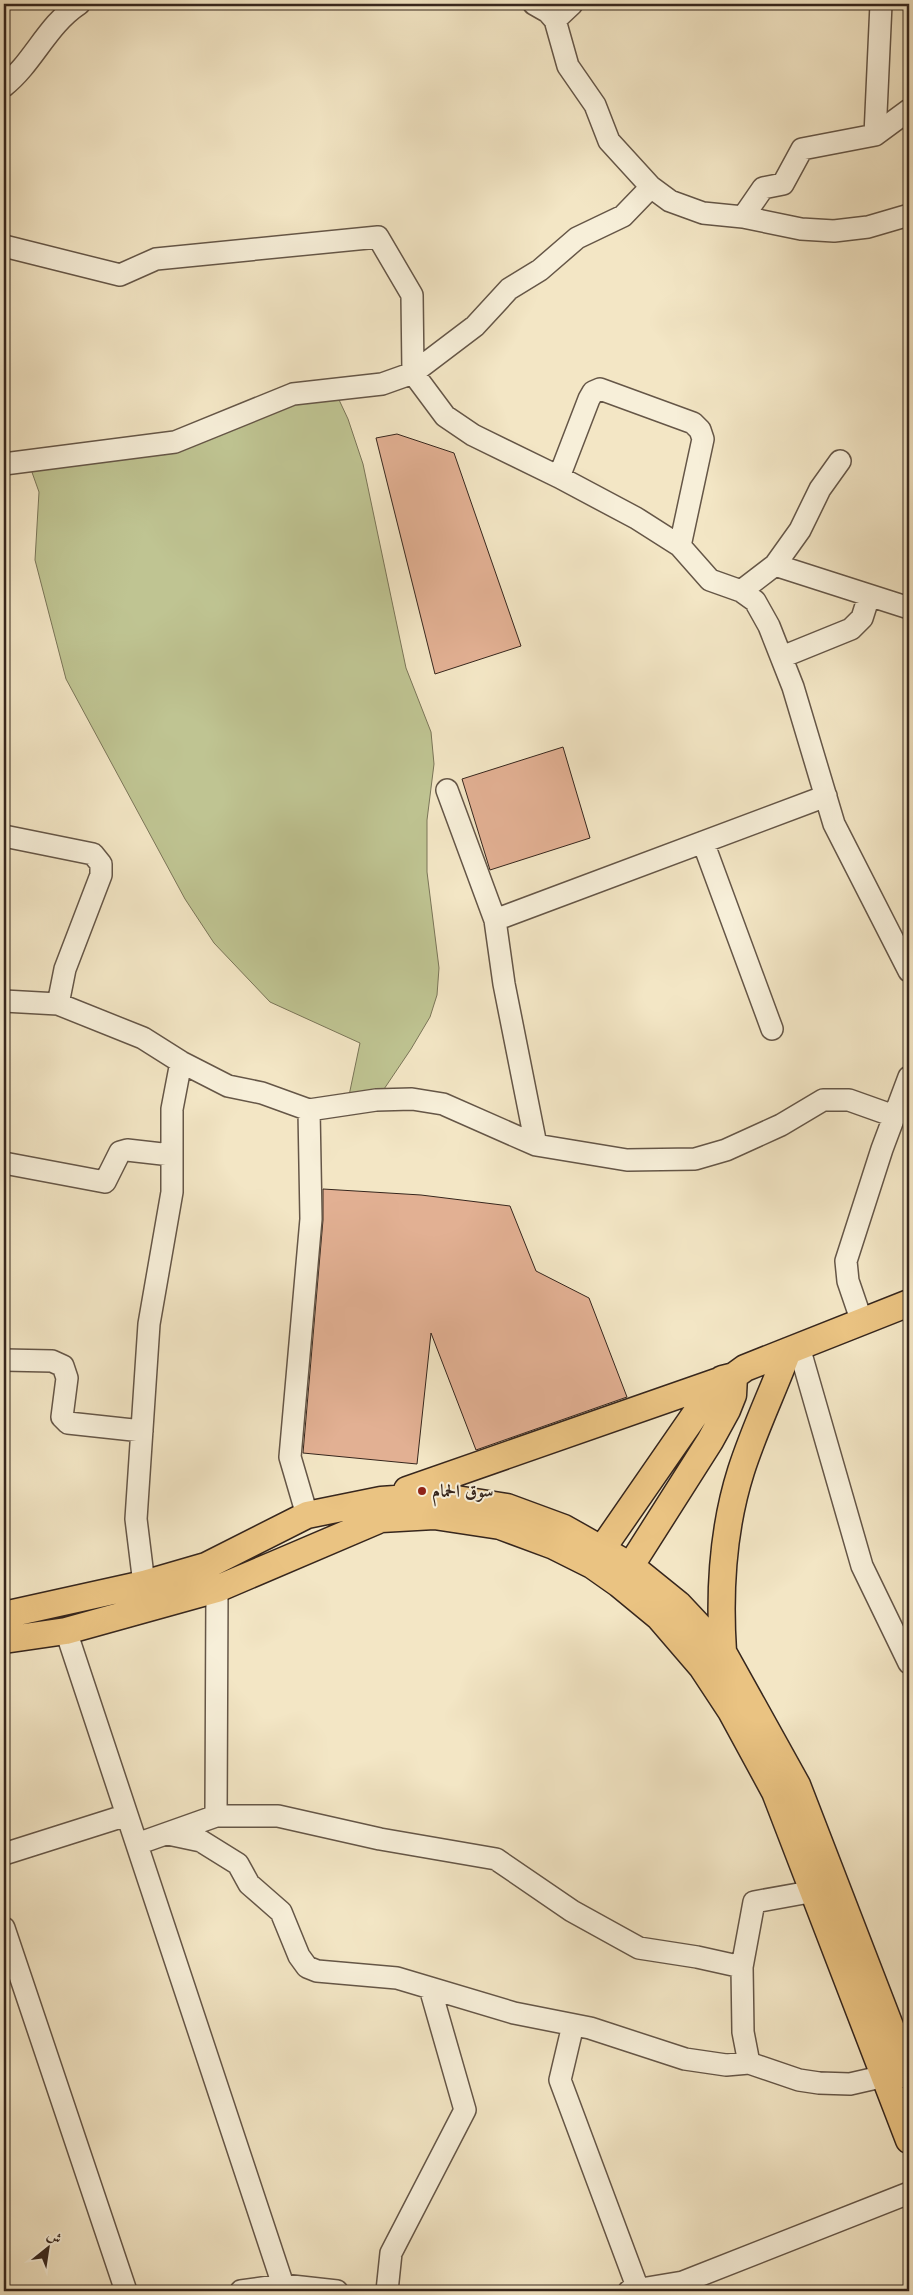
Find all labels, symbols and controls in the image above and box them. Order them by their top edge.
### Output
place label: سوق الحمام [432,1479,493,1507]
marker: سوق الحمام [416,1485,428,1497]
north arrow [22,2222,72,2272]
text: ش [43,2225,65,2249]

